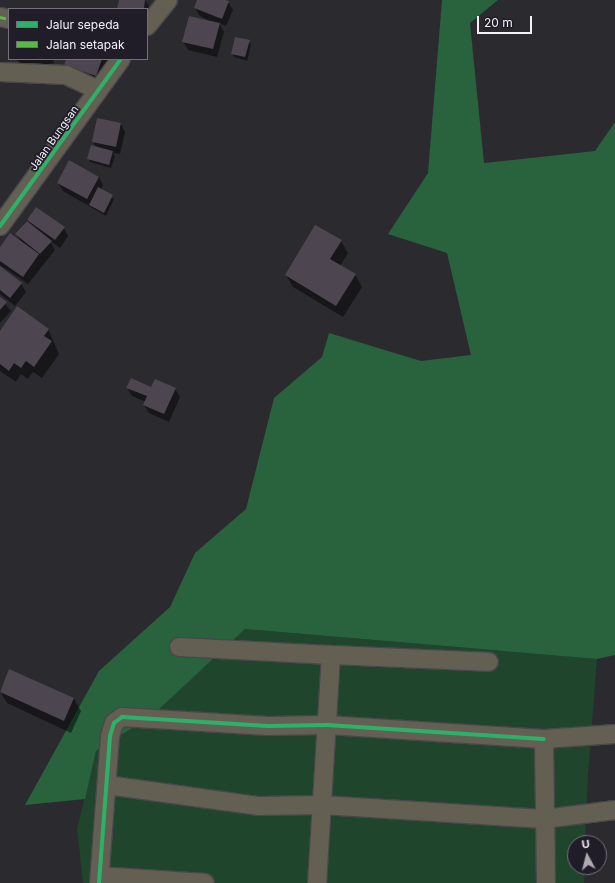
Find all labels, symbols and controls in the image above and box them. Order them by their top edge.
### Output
legend [8,8,148,60]
scale bar [479,8,534,34]
text: 20 m [484,15,513,30]
text: Jalur sepeda [46,17,119,32]
text: Jalan setapak [46,37,125,52]
street label: Jalan Bungsan [27,103,81,173]
north arrow [567,835,607,875]
text: U [581,837,591,852]

